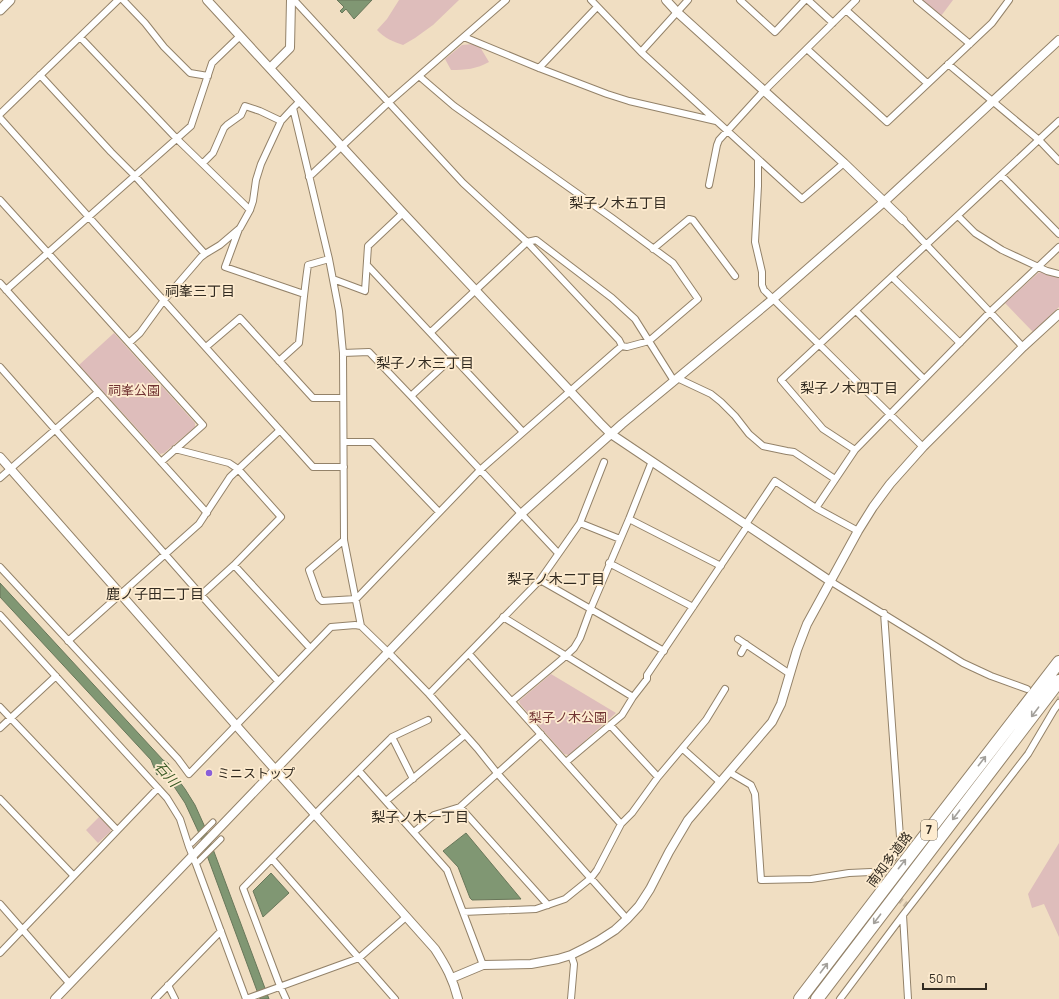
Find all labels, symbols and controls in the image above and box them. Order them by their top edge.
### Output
district label: 梨子ノ木五丁目 [569,193,667,212]
district label: 祠峯三丁目 [165,281,235,300]
district label: 梨子ノ木三丁目 [376,353,474,372]
district label: 梨子ノ木四丁目 [800,378,898,397]
park label: 祠峯公園 [108,381,160,399]
district label: 梨子ノ木二丁目 [507,569,605,588]
district label: 鹿ノ子田二丁目 [106,584,204,603]
one-way arrow [1031,706,1040,717]
park label: 梨子ノ木公園 [529,708,607,726]
one-way arrow [978,756,986,767]
water label: 石川 [151,757,185,792]
place label: ミニストップ [217,764,295,782]
marker: ミニストップ [204,768,214,778]
district label: 梨子ノ木一丁目 [371,807,469,826]
one-way arrow [952,810,961,821]
road number: 7 [921,820,937,840]
street label: 南知多道路 [862,828,916,890]
one-way arrow [898,859,907,870]
one-way arrow [873,913,882,924]
one-way arrow [820,962,828,973]
scale bar [923,965,986,991]
text: 50 m [929,970,956,987]

